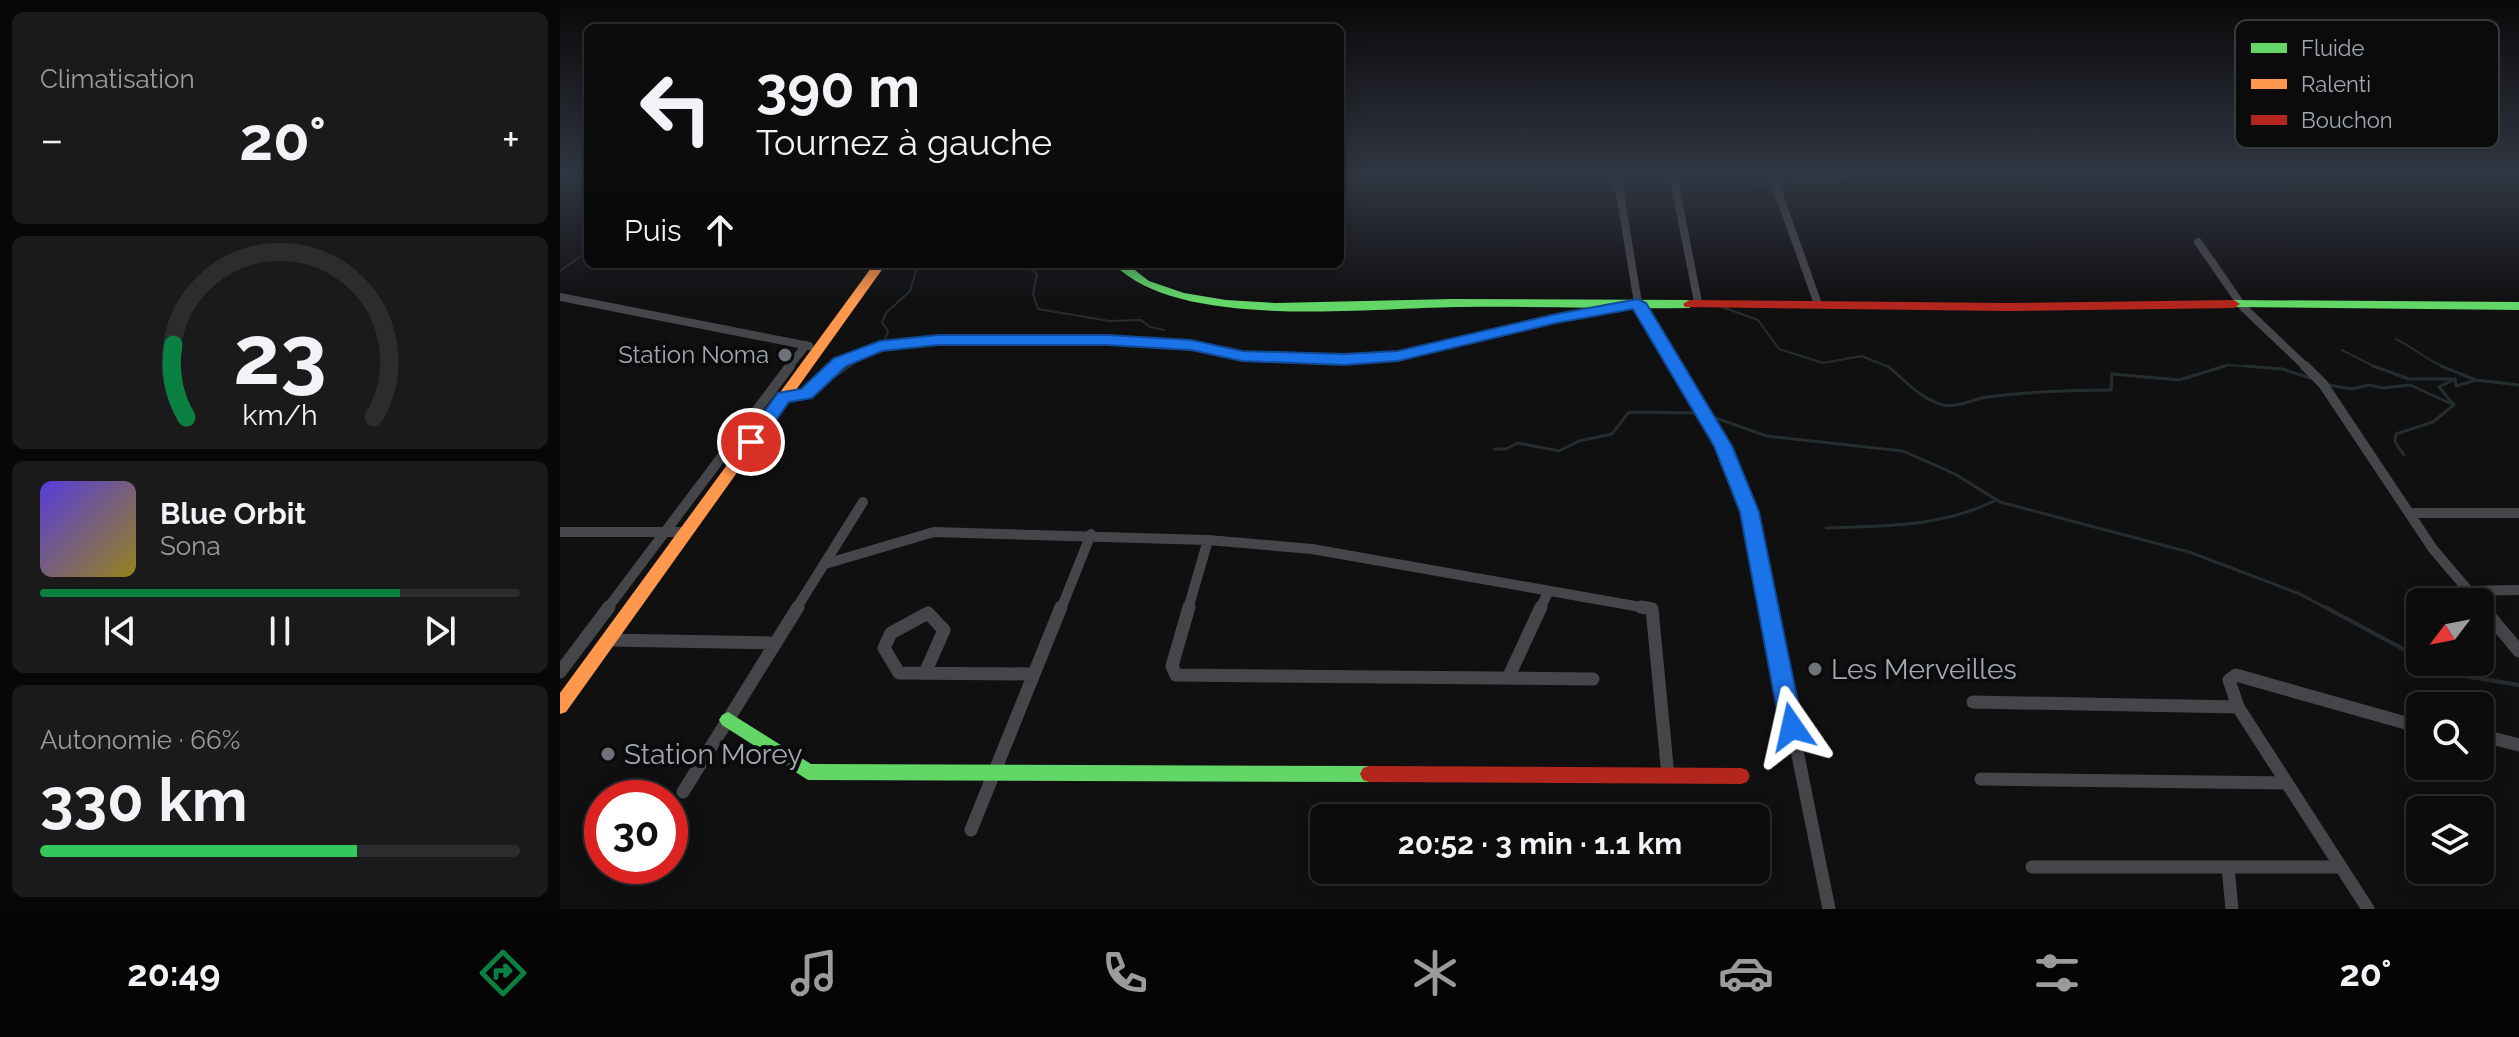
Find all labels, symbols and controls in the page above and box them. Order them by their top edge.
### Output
legend [2235,20,2499,148]
text: Fluide [2301,35,2364,61]
text: 390 m [756,54,920,120]
icon: left [624,56,728,160]
text: Climatisation [40,64,195,94]
text: Ralenti [2301,71,2371,97]
text: 20° [239,104,326,174]
text: Bouchon [2301,107,2393,133]
text: − [40,114,64,165]
text: + [502,114,520,165]
text: Tournez à gauche [756,121,1052,163]
icon: ahead [698,208,742,252]
text: Puis [624,213,682,248]
text: 23 [233,306,327,403]
place label: Station Noma [618,340,769,369]
marker: Station Noma [776,346,794,364]
text: km/h [242,399,318,433]
pin [717,408,785,476]
icon: arrive [729,420,773,464]
text: Blue Orbit [160,496,306,531]
text: Sona [160,531,221,561]
north arrow [2406,588,2494,676]
map controls [2406,588,2494,884]
icon: previous [98,609,142,653]
icon: pause [258,609,302,653]
icon: next [418,609,462,653]
place label: Les Merveilles [1831,653,2017,686]
marker: Les Merveilles [1806,660,1824,678]
position arrow [1750,685,1834,769]
button: search [2406,692,2494,780]
text: Autonomie · 66% [40,725,240,755]
place label: Station Morey [624,738,802,771]
marker: Station Morey [599,745,617,763]
text: 330 km [40,765,248,835]
speed limit sign: 30 [584,780,688,884]
button: layers [2406,796,2494,884]
text: 20:52 · 3 min · 1.1 km [1398,826,1682,861]
icon: directions [475,945,531,1001]
icon: music [786,945,842,1001]
icon: phone [1097,945,1153,1001]
icon: climate [1407,945,1463,1001]
icon: car [1718,945,1774,1001]
icon: filters [2029,945,2085,1001]
text: 20:49 [127,952,220,994]
text: 20° [2339,952,2392,994]

